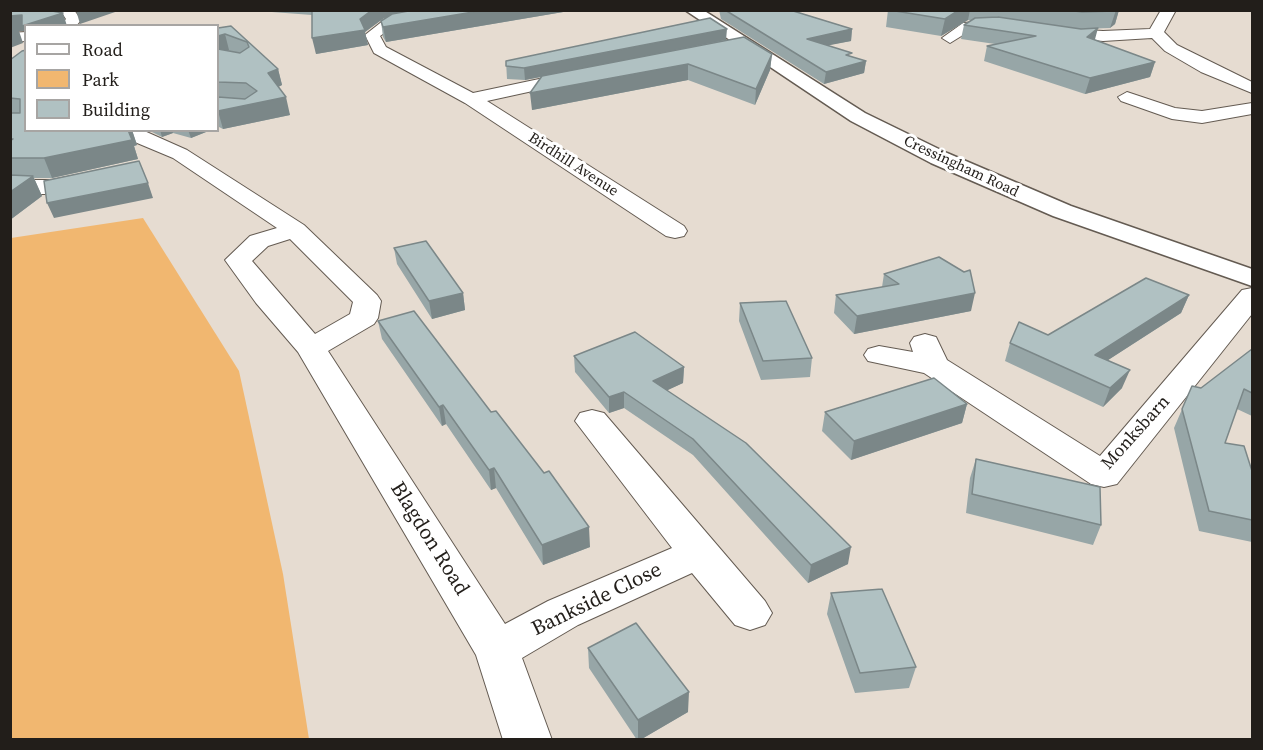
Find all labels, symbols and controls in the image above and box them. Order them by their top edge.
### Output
legend [24,24,219,132]
text: Road [82,37,123,62]
text: Park [82,67,119,92]
text: Building [82,97,150,122]
street label: Birdhill Avenue [525,129,621,201]
street label: Cressingham Road [901,132,1021,202]
street label: Monksbarn [1097,392,1175,474]
street label: Blagdon Road [384,478,474,600]
street label: Bankside Close [528,558,666,642]

